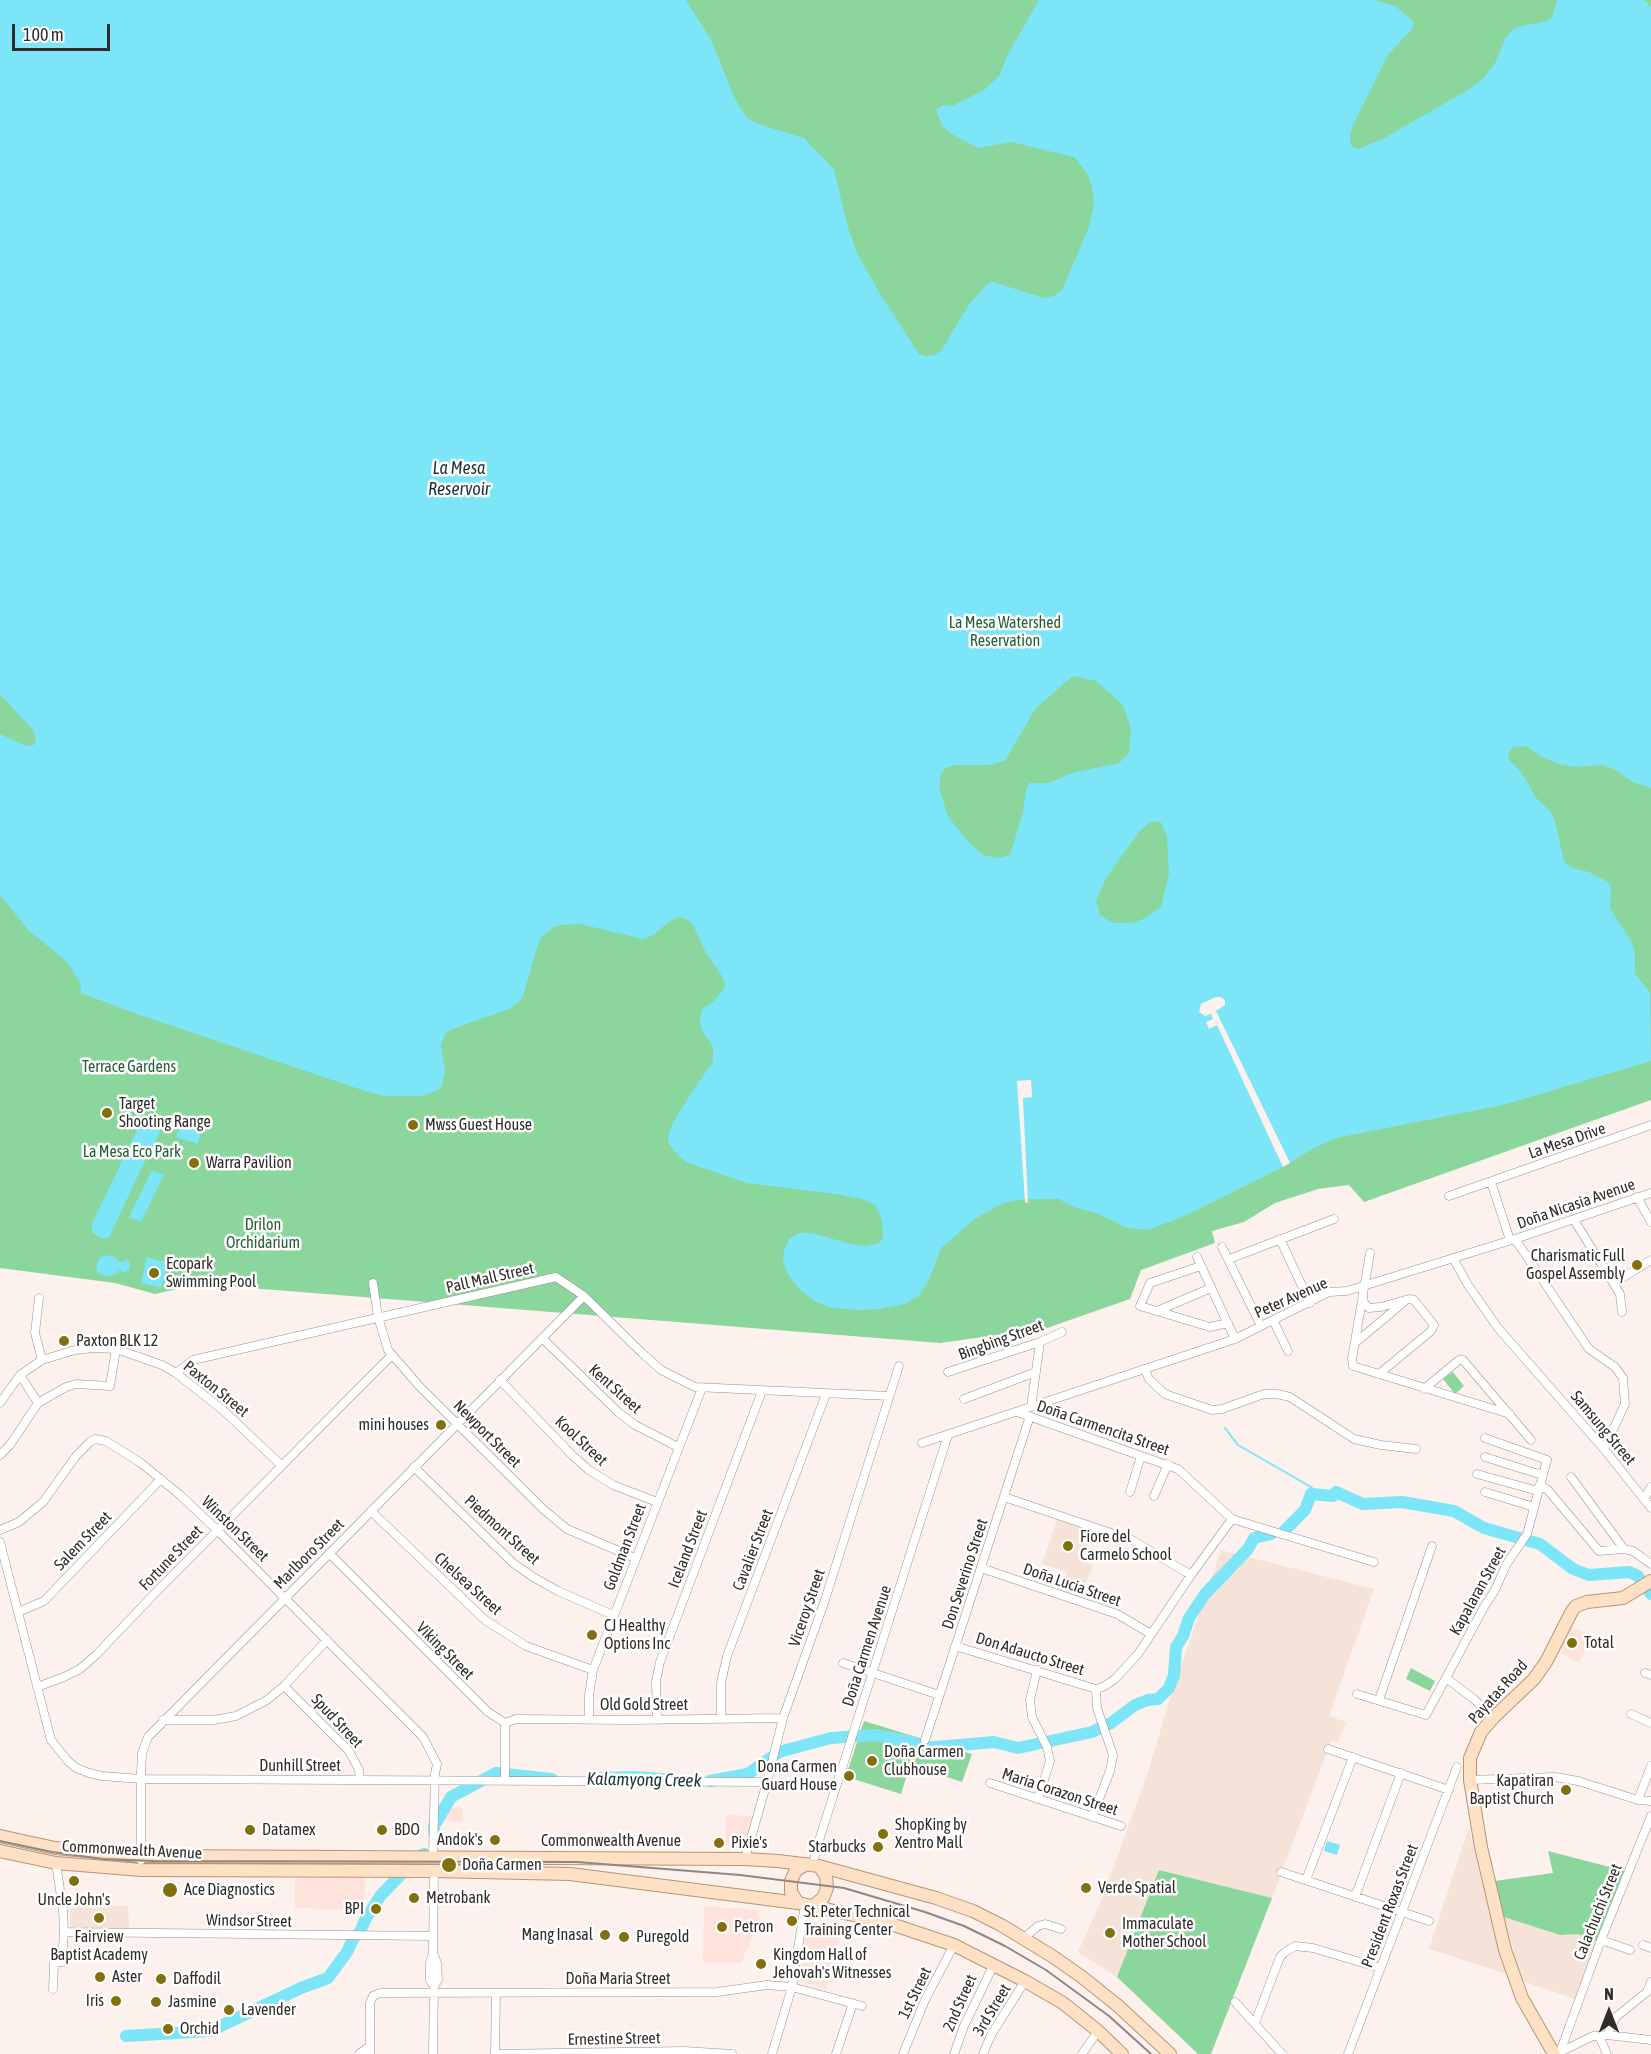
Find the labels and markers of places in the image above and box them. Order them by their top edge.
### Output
place label: Target Shooting Range [119,1094,211,1132]
marker: Target Shooting Range [100,1106,114,1120]
place label: Mwss Guest House [425,1115,532,1135]
marker: Mwss Guest House [406,1118,420,1132]
place label: Warra Pavilion [206,1153,292,1173]
marker: Warra Pavilion [187,1156,201,1170]
place label: Charismatic Full Gospel Assembly [1526,1246,1625,1284]
place label: Ecopark Swimming Pool [166,1254,256,1292]
marker: Charismatic Full Gospel Assembly [1630,1258,1644,1272]
marker: Ecopark Swimming Pool [147,1266,161,1280]
place label: Paxton BLK 12 [76,1331,158,1351]
marker: Paxton BLK 12 [57,1334,71,1348]
place label: mini houses [359,1415,429,1435]
marker: mini houses [434,1418,448,1432]
place label: Fiore del Carmelo School [1080,1527,1172,1565]
marker: Fiore del Carmelo School [1061,1539,1075,1553]
place label: CJ Healthy Options Inc [604,1616,670,1654]
marker: CJ Healthy Options Inc [585,1628,599,1642]
place label: Total [1584,1633,1614,1653]
marker: Total [1565,1636,1579,1650]
place label: Doña Carmen Clubhouse [884,1742,964,1780]
marker: Doña Carmen Clubhouse [865,1754,879,1768]
place label: Dona Carmen Guard House [757,1757,837,1795]
marker: Dona Carmen Guard House [842,1769,856,1783]
place label: Kapatiran Baptist Church [1470,1771,1554,1809]
marker: Kapatiran Baptist Church [1559,1783,1573,1797]
place label: ShopKing by Xentro Mall [895,1815,967,1853]
place label: Datamex [262,1820,316,1840]
place label: BDO [394,1820,420,1840]
marker: Datamex [243,1823,257,1837]
marker: BDO [375,1823,389,1837]
marker: ShopKing by Xentro Mall [876,1827,890,1841]
place label: Andok's [437,1830,483,1850]
marker: Andok's [488,1833,502,1847]
place label: Pixie's [731,1833,767,1853]
marker: Pixie's [712,1836,726,1850]
place label: Starbucks [809,1837,866,1857]
marker: Starbucks [871,1840,885,1854]
place label: Doña Carmen [462,1855,542,1875]
marker: Doña Carmen [440,1856,458,1874]
marker: Uncle John's [67,1874,81,1888]
place label: Verde Spatial [1098,1878,1176,1898]
place label: Ace Diagnostics [184,1880,275,1900]
marker: Ace Diagnostics [161,1881,179,1899]
marker: Verde Spatial [1079,1881,1093,1895]
place label: Metrobank [426,1888,491,1908]
place label: Uncle John's [38,1890,110,1910]
marker: Metrobank [407,1891,421,1905]
place label: BPI [344,1899,364,1919]
marker: BPI [369,1902,383,1916]
place label: St. Peter Technical Training Center [804,1902,910,1940]
marker: Fairview Baptist Academy [92,1911,106,1925]
marker: St. Peter Technical Training Center [785,1914,799,1928]
place label: Immaculate Mother School [1122,1914,1206,1952]
place label: Petron [734,1917,774,1937]
marker: Petron [715,1920,729,1934]
place label: Mang Inasal [521,1925,593,1945]
marker: Immaculate Mother School [1103,1926,1117,1940]
place label: Fairview Baptist Academy [50,1927,148,1965]
place label: Puregold [636,1927,689,1947]
marker: Mang Inasal [598,1928,612,1942]
marker: Puregold [617,1930,631,1944]
place label: Kingdom Hall of Jehovah's Witnesses [773,1945,891,1983]
marker: Kingdom Hall of Jehovah's Witnesses [754,1957,768,1971]
place label: Aster [112,1967,142,1987]
place label: Daffodil [173,1969,221,1989]
marker: Aster [93,1970,107,1984]
marker: Daffodil [154,1972,168,1986]
place label: Iris [86,1991,104,2011]
place label: Jasmine [168,1992,216,2012]
marker: Iris [109,1994,123,2008]
marker: Jasmine [149,1995,163,2009]
place label: Lavender [241,2000,296,2020]
marker: Lavender [222,2003,236,2017]
place label: Orchid [180,2019,219,2039]
marker: Orchid [161,2022,175,2036]

